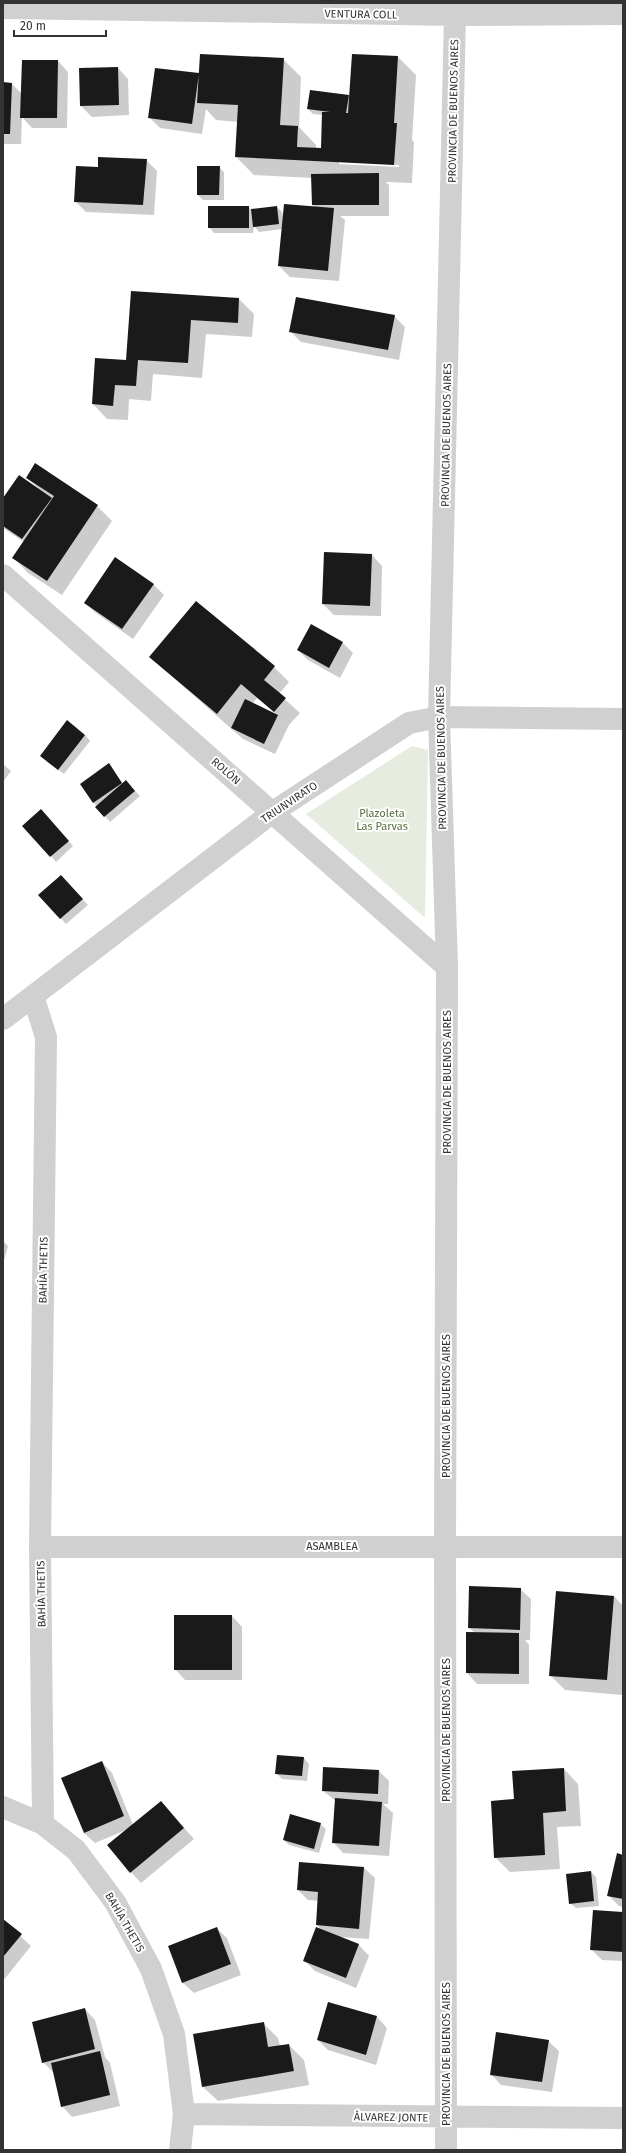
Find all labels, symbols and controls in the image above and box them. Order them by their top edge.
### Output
street label: VENTURA COLL [324,7,398,22]
scale bar [14,12,106,38]
text: 20 m [20,19,46,33]
street label: PROVINCIA DE BUENOS AIRES [446,39,461,183]
street label: PROVINCIA DE BUENOS AIRES [439,363,454,507]
street label: PROVINCIA DE BUENOS AIRES [434,686,449,830]
street label: ROLÓN [208,754,244,788]
street label: TRIUNVIRATO [259,779,320,826]
park label: Plazoleta Las Parvas [356,807,408,833]
street label: PROVINCIA DE BUENOS AIRES [441,1010,454,1154]
street label: BAHÍA THETIS [35,1236,51,1304]
street label: PROVINCIA DE BUENOS AIRES [440,1334,453,1478]
street label: ASAMBLEA [306,1540,358,1553]
street label: BAHÍA THETIS [33,1560,49,1628]
street label: PROVINCIA DE BUENOS AIRES [440,1658,453,1802]
street label: BAHÍA THETIS [102,1890,148,1954]
street label: PROVINCIA DE BUENOS AIRES [440,1982,453,2126]
street label: ÁLVAREZ JONTE [354,2109,428,2125]

